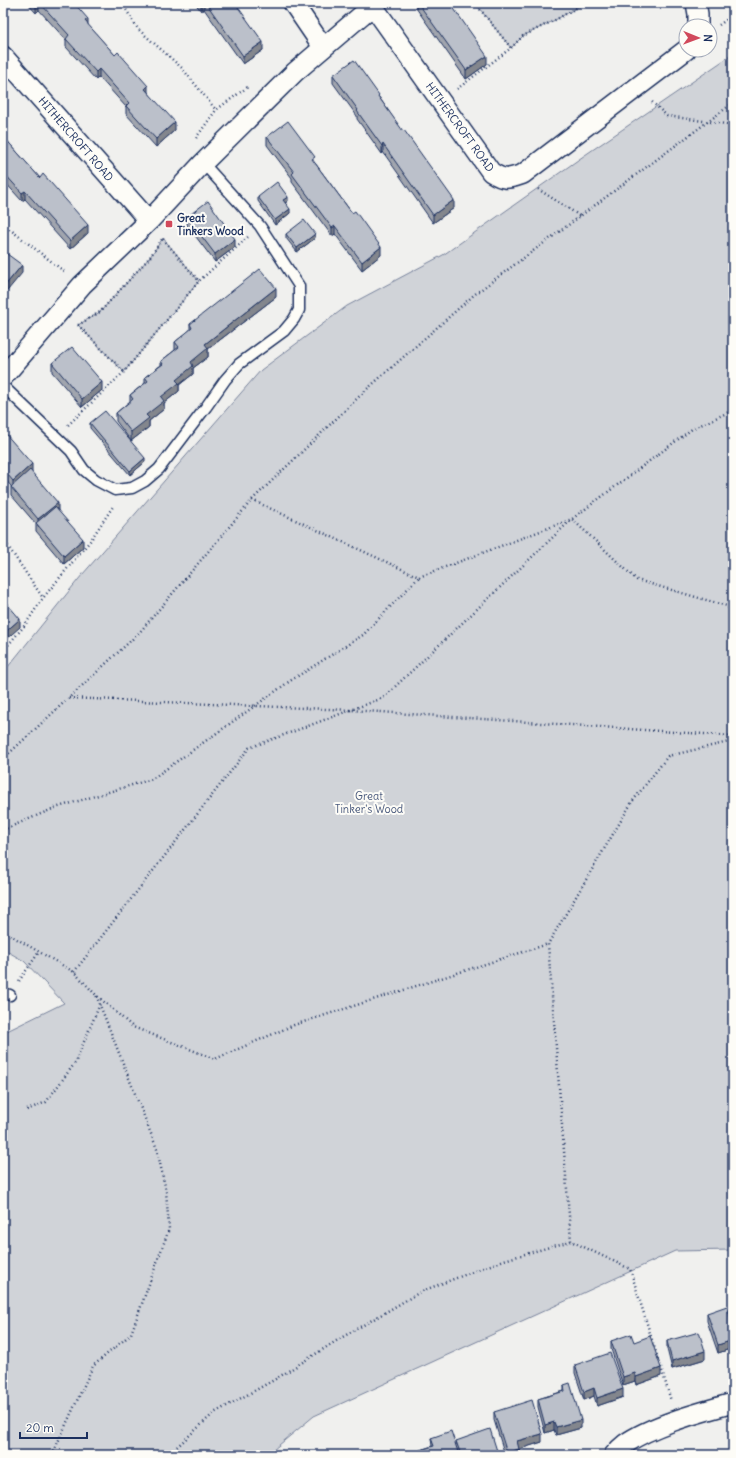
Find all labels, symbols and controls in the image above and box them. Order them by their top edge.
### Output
north arrow [678,18,718,58]
text: N [701,34,715,42]
street label: HITHERCROFT ROAD [423,79,497,175]
street label: HITHERCROFT ROAD [35,94,117,184]
place label: Great Tinkers Wood [177,211,244,238]
marker: Great Tinkers Wood [164,219,174,229]
park label: Great Tinker's Wood [335,789,404,816]
scale bar [20,1414,87,1440]
text: 20 m [26,1420,54,1435]

